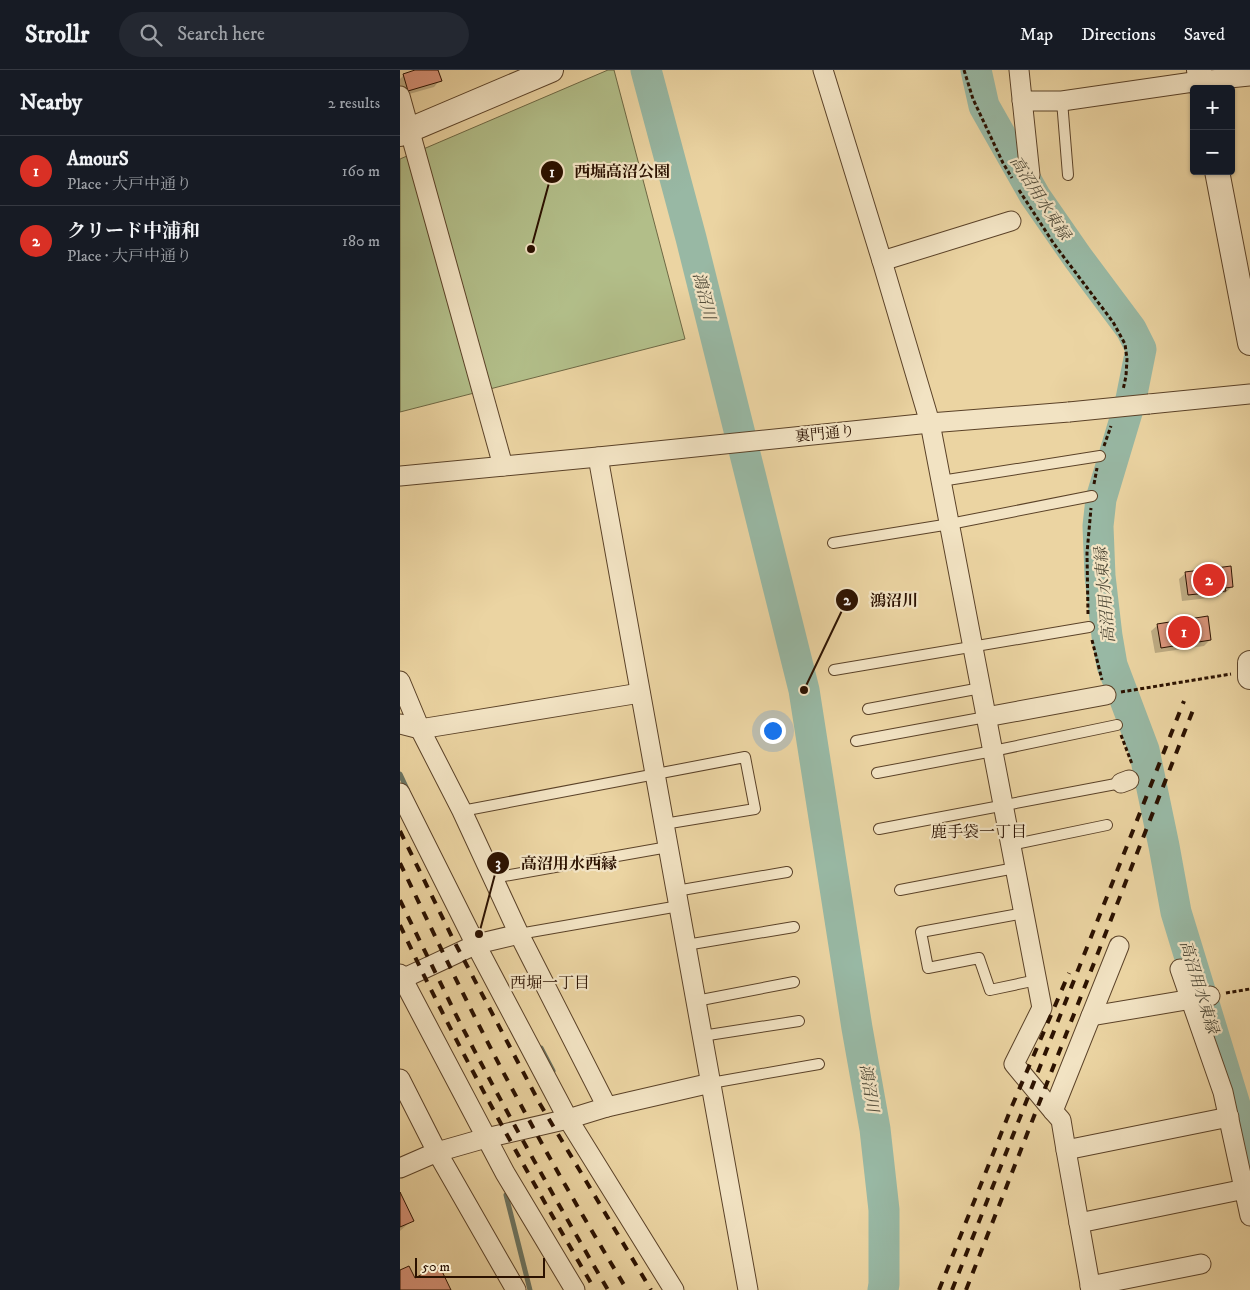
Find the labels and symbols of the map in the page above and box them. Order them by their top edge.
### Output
water label: 高沼用水東縁 [1005,152,1076,245]
callout: 西堀高沼公園 [539,156,680,187]
text: 西堀高沼公園 [574,162,670,182]
text: 1 [549,163,555,182]
water label: 鴻沼川 [688,270,720,324]
street label: 裏門通り [794,421,856,447]
water label: 高沼用水東縁 [1091,544,1119,644]
pin: 2 [1193,561,1225,599]
callout: 鴻沼川 [835,584,928,615]
text: 2 [843,591,851,610]
text: 鴻沼川 [870,591,918,611]
pin: 1 [1168,613,1200,651]
your location [760,718,786,744]
district label: 鹿手袋一丁目 [931,822,1027,842]
callout: 高沼用水西縁 [486,848,627,879]
text: 3 [495,854,501,873]
text: 高沼用水西縁 [521,854,617,874]
water label: 高沼用水東縁 [1175,938,1223,1038]
district label: 西堀一丁目 [510,973,590,993]
water label: 鴻沼川 [855,1063,883,1115]
scale bar [415,1255,545,1278]

